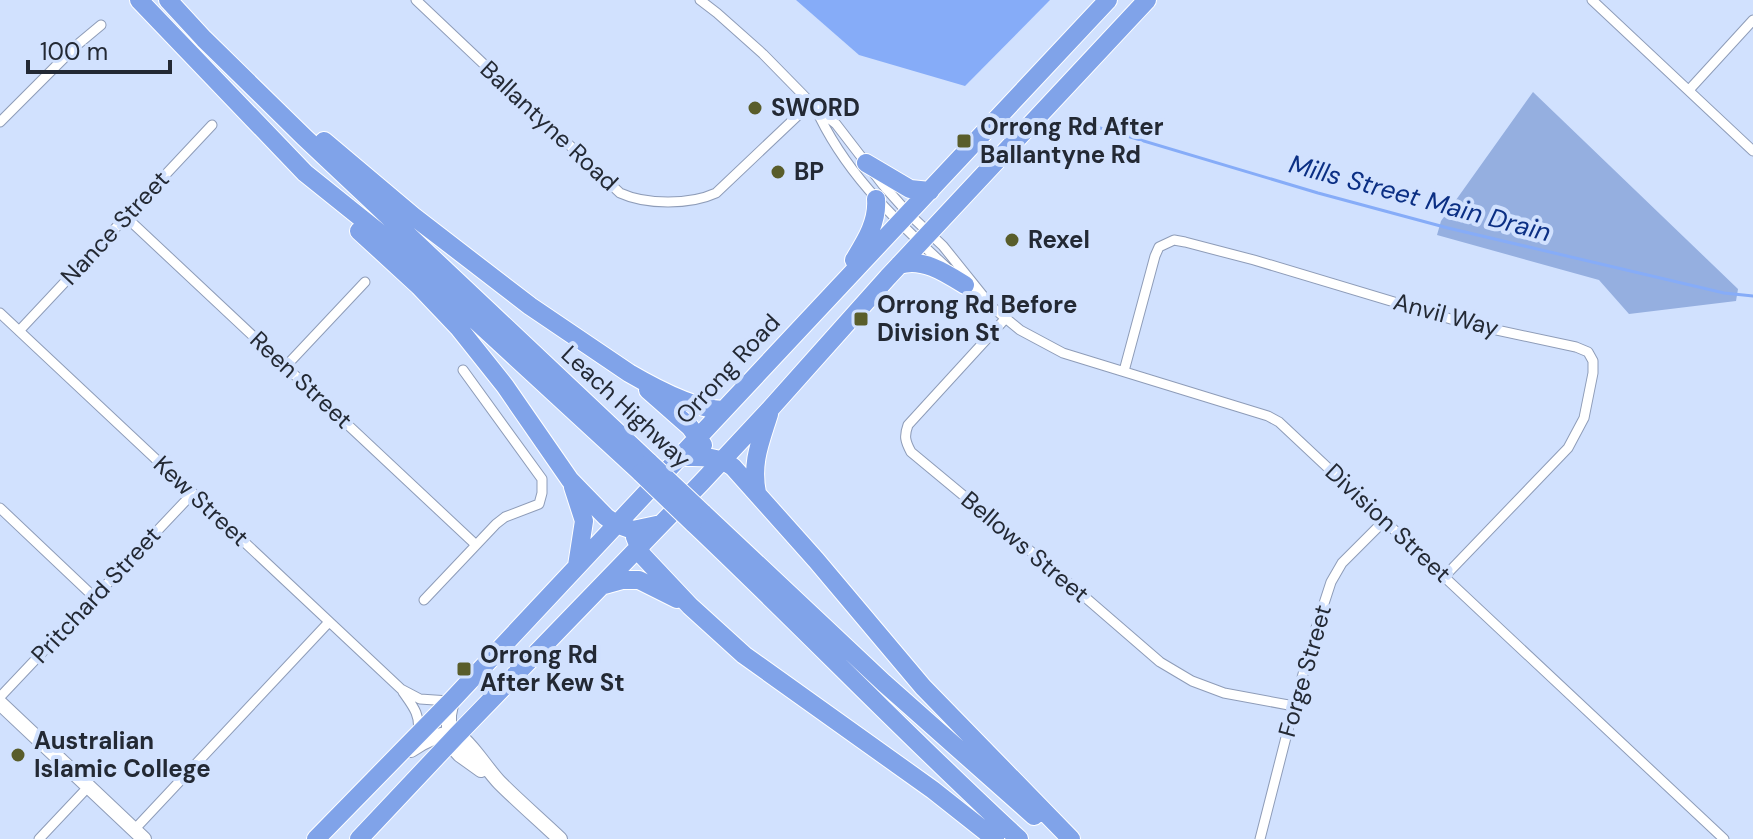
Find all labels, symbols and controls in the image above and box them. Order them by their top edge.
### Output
scale bar [28,24,170,74]
text: 100 m [40,36,108,67]
street label: Ballantyne Road [474,54,625,197]
place label: SWORD [771,92,860,123]
marker: SWORD [746,99,764,117]
place label: Orrong Rd After Ballantyne Rd [980,111,1164,170]
marker: Orrong Rd After Ballantyne Rd [955,132,973,150]
water label: Mills Street Main Drain [1285,147,1555,249]
place label: BP [794,156,824,187]
marker: BP [769,163,787,181]
street label: Nance Street [54,164,175,291]
place label: Rexel [1028,224,1090,255]
marker: Rexel [1003,231,1021,249]
street label: Anvil Way [1390,286,1502,343]
place label: Orrong Rd Before Division St [877,289,1077,348]
street label: Orrong Road [669,307,787,430]
marker: Orrong Rd Before Division St [852,310,870,328]
street label: Reen Street [244,324,359,435]
street label: Leach Highway [555,339,698,475]
street label: Kew Street [147,449,255,553]
street label: Division Street [1319,456,1458,589]
street label: Bellows Street [955,484,1096,609]
street label: Pritchard Street [24,520,167,670]
street label: Forge Street [1271,601,1338,741]
place label: Orrong Rd After Kew St [480,639,625,698]
marker: Orrong Rd After Kew St [455,660,473,678]
place label: Australian Islamic College [34,725,211,784]
marker: Australian Islamic College [9,746,27,764]

